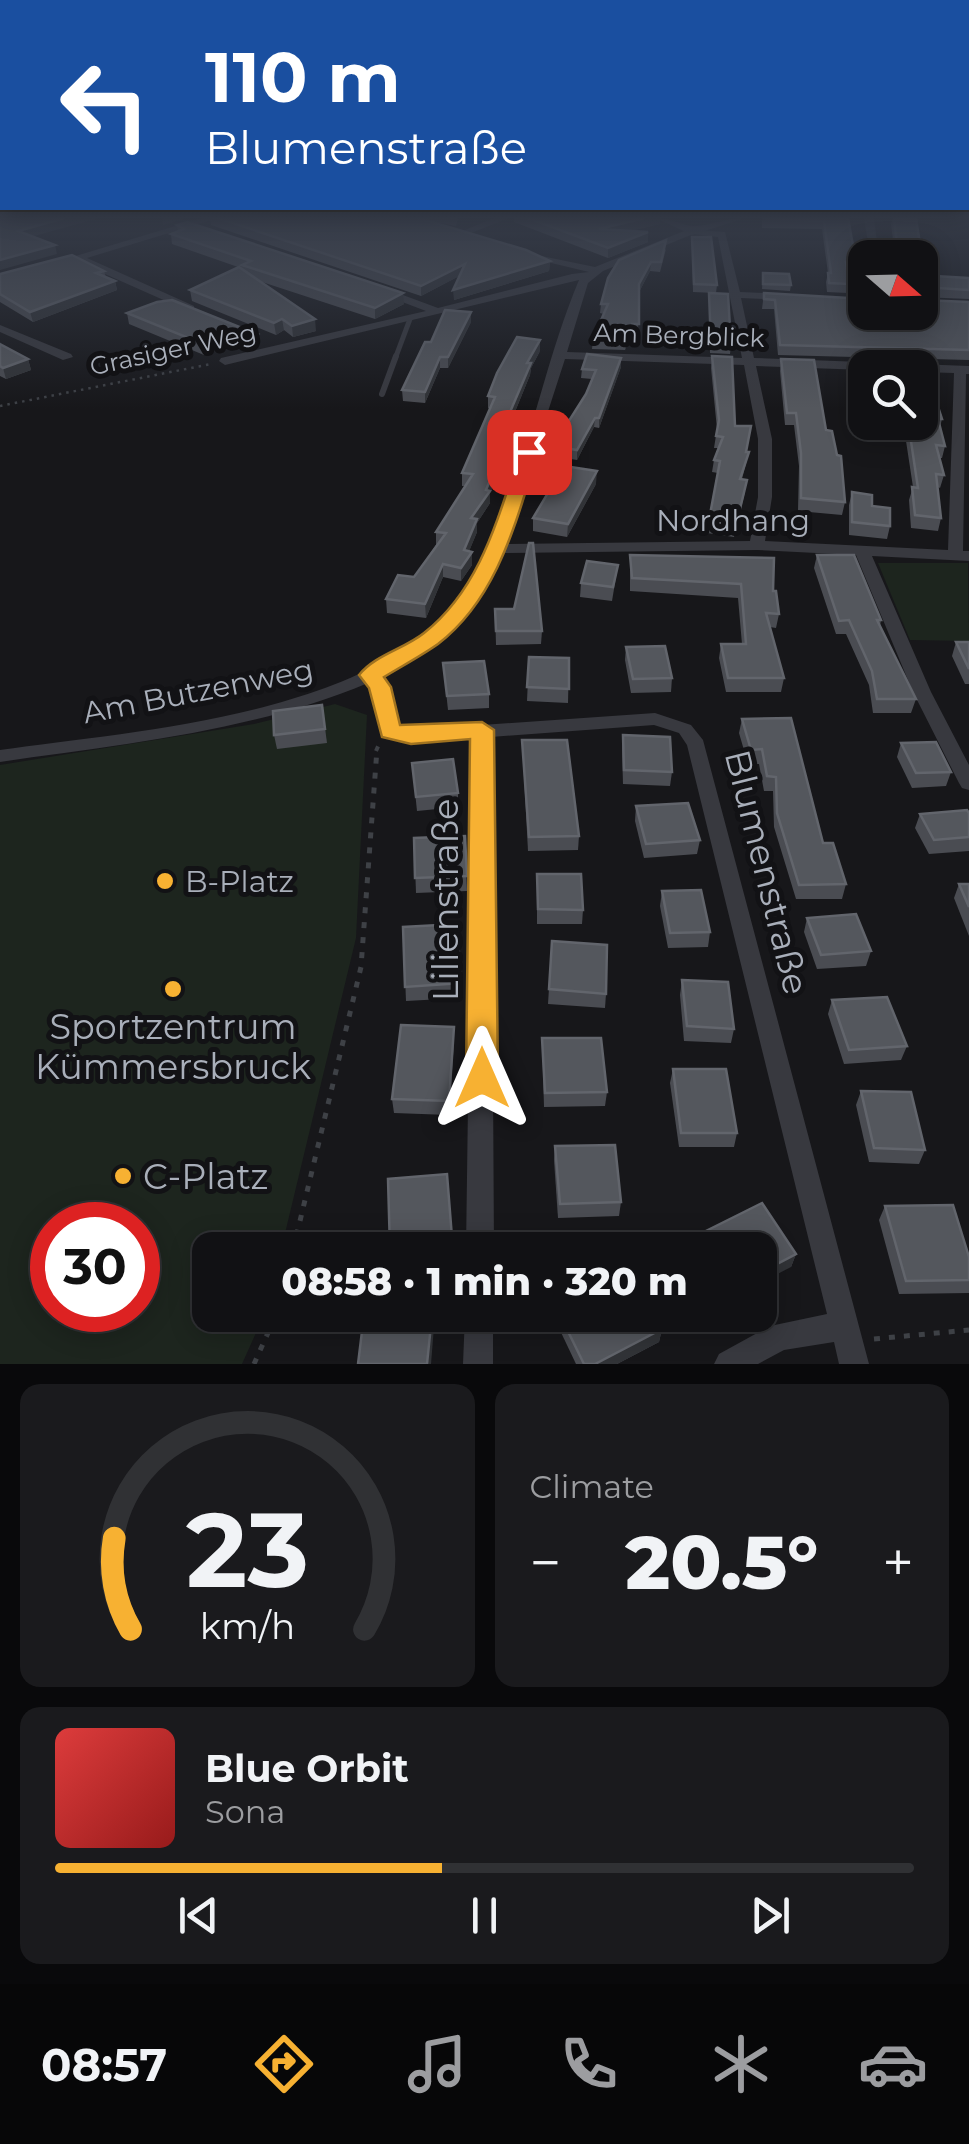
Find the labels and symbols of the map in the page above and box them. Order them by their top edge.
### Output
north arrow [848,240,938,330]
street label: Grasiger Weg [87,317,259,381]
street label: Am Bergblick [593,317,765,353]
pin [487,410,572,495]
street label: Nordhang [656,502,810,539]
street label: Am Butzenweg [80,651,316,731]
street label: Blumenstraße [716,745,818,999]
street label: Lilienstraße [424,799,467,1001]
place label: B-Platz [185,863,294,900]
marker: B-Platz [154,870,176,892]
marker: Sportzentrum Kümmersbruck [162,978,184,1000]
place label: Sportzentrum Kümmersbruck [35,1005,311,1088]
position arrow [430,1026,534,1130]
place label: C-Platz [143,1155,268,1198]
marker: C-Platz [112,1165,134,1187]
speed limit sign: 30 [30,1202,160,1332]

